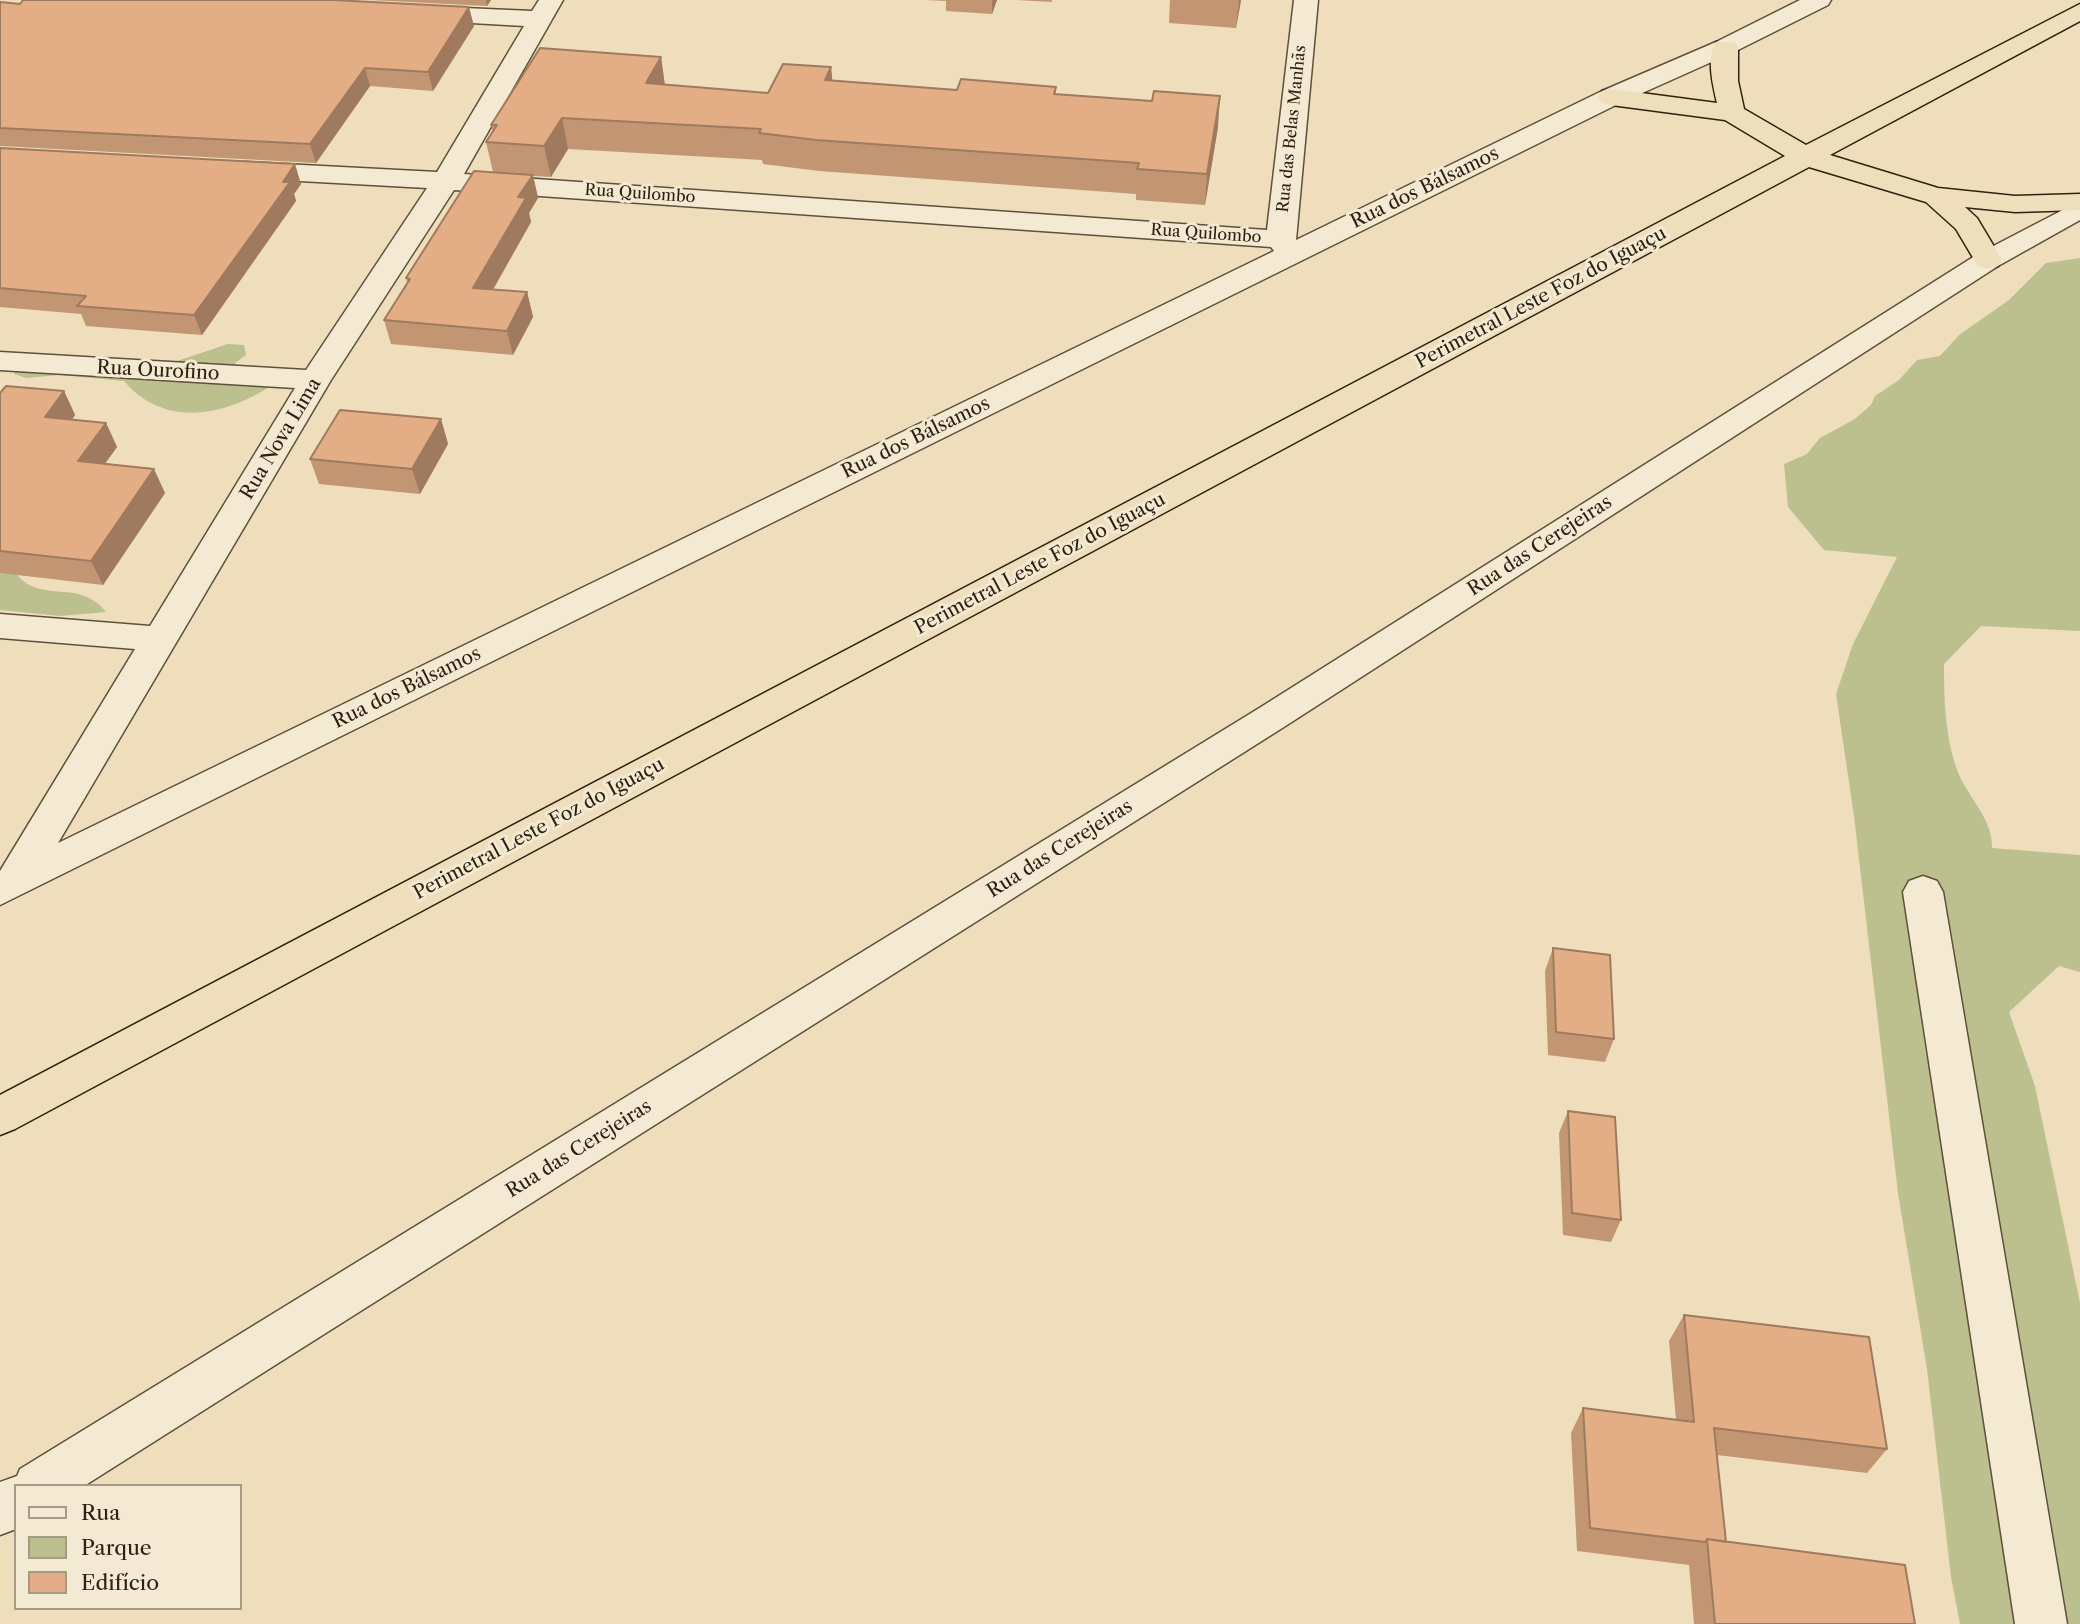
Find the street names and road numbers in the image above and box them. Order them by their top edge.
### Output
street label: Rua das Belas Manhãs [1274,44,1310,214]
street label: Rua dos Bálsamos [1347,142,1503,234]
street label: Rua Quilombo [584,181,696,207]
street label: Rua Quilombo [1150,221,1262,247]
street label: Perimetral Leste Foz do Iguaçu [1412,222,1670,374]
street label: Rua Ourofino [96,356,220,386]
street label: Rua Nova Lima [236,374,326,504]
street label: Rua dos Bálsamos [838,392,994,484]
street label: Perimetral Leste Foz do Iguaçu [911,488,1169,640]
street label: Rua das Cerejeiras [1464,491,1616,601]
street label: Rua dos Bálsamos [329,642,485,734]
street label: Perimetral Leste Foz do Iguaçu [410,753,668,905]
street label: Rua das Cerejeiras [983,795,1137,903]
street label: Rua das Cerejeiras [502,1095,656,1203]

